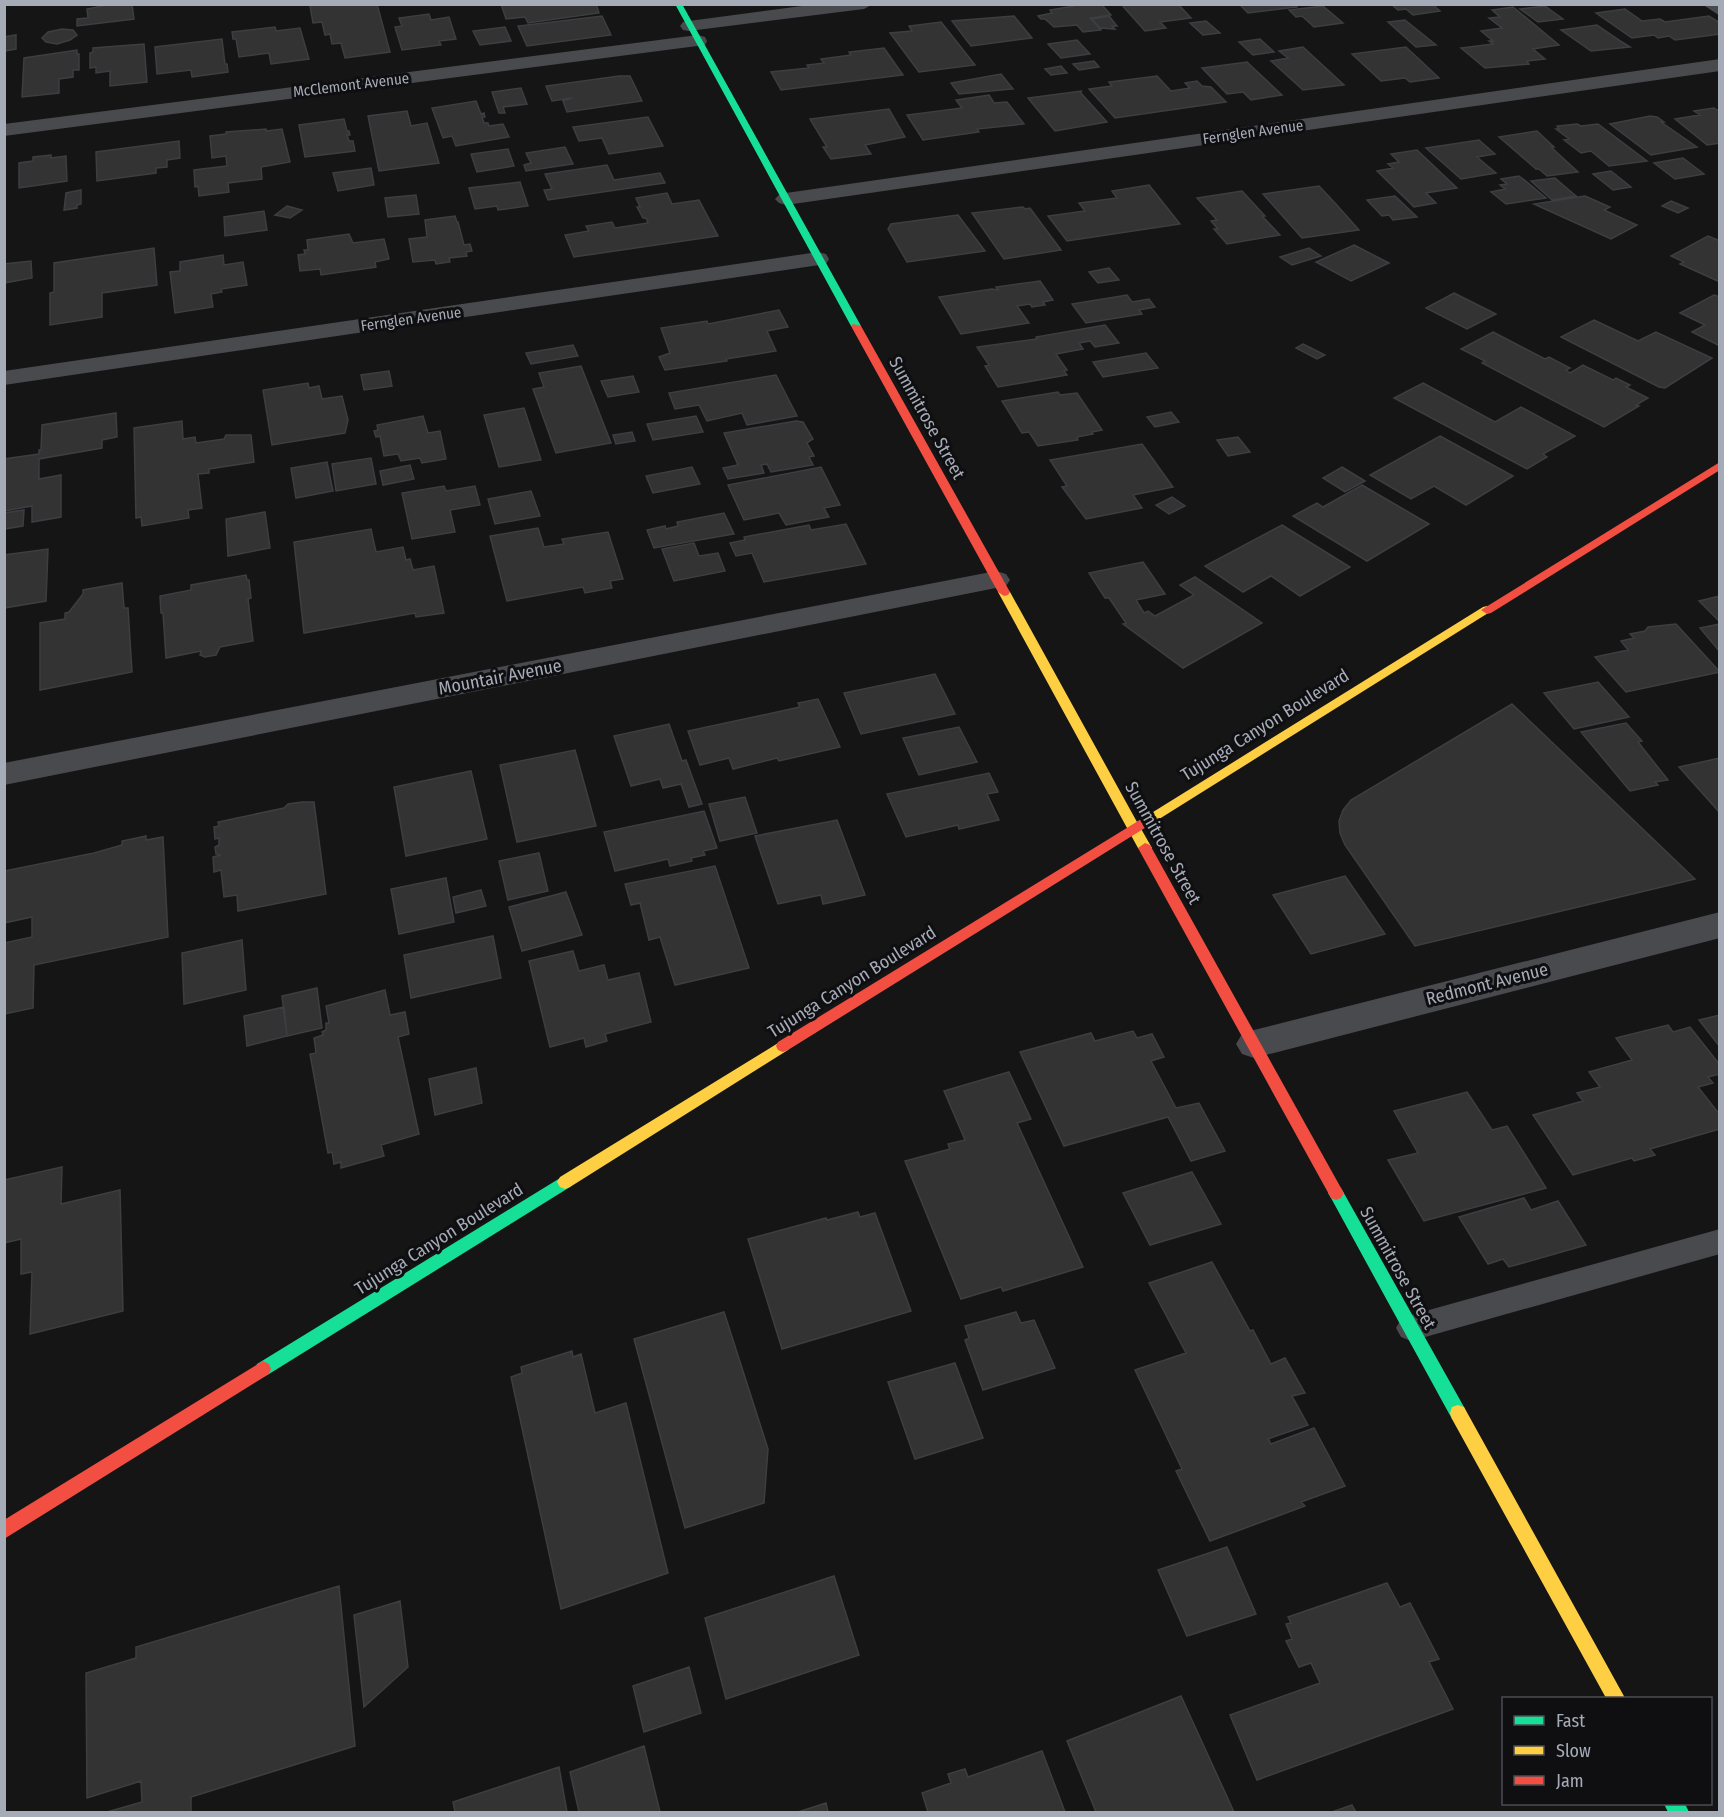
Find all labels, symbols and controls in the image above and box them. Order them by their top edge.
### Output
street label: McClemont Avenue [292,69,410,101]
street label: Fernglen Avenue [1202,116,1304,148]
street label: Fernglen Avenue [360,303,462,335]
street label: Summitrose Street [884,353,970,483]
street label: Mountair Avenue [437,654,563,700]
street label: Tujunga Canyon Boulevard [1177,664,1353,786]
street label: Summitrose Street [1120,778,1206,908]
street label: Tujunga Canyon Boulevard [764,921,940,1043]
street label: Redmont Avenue [1424,958,1550,1010]
street label: Tujunga Canyon Boulevard [351,1178,527,1300]
street label: Summitrose Street [1355,1203,1441,1333]
legend [1502,1697,1712,1805]
text: Fast [1556,1710,1585,1732]
text: Slow [1556,1740,1591,1762]
text: Jam [1556,1770,1584,1792]

